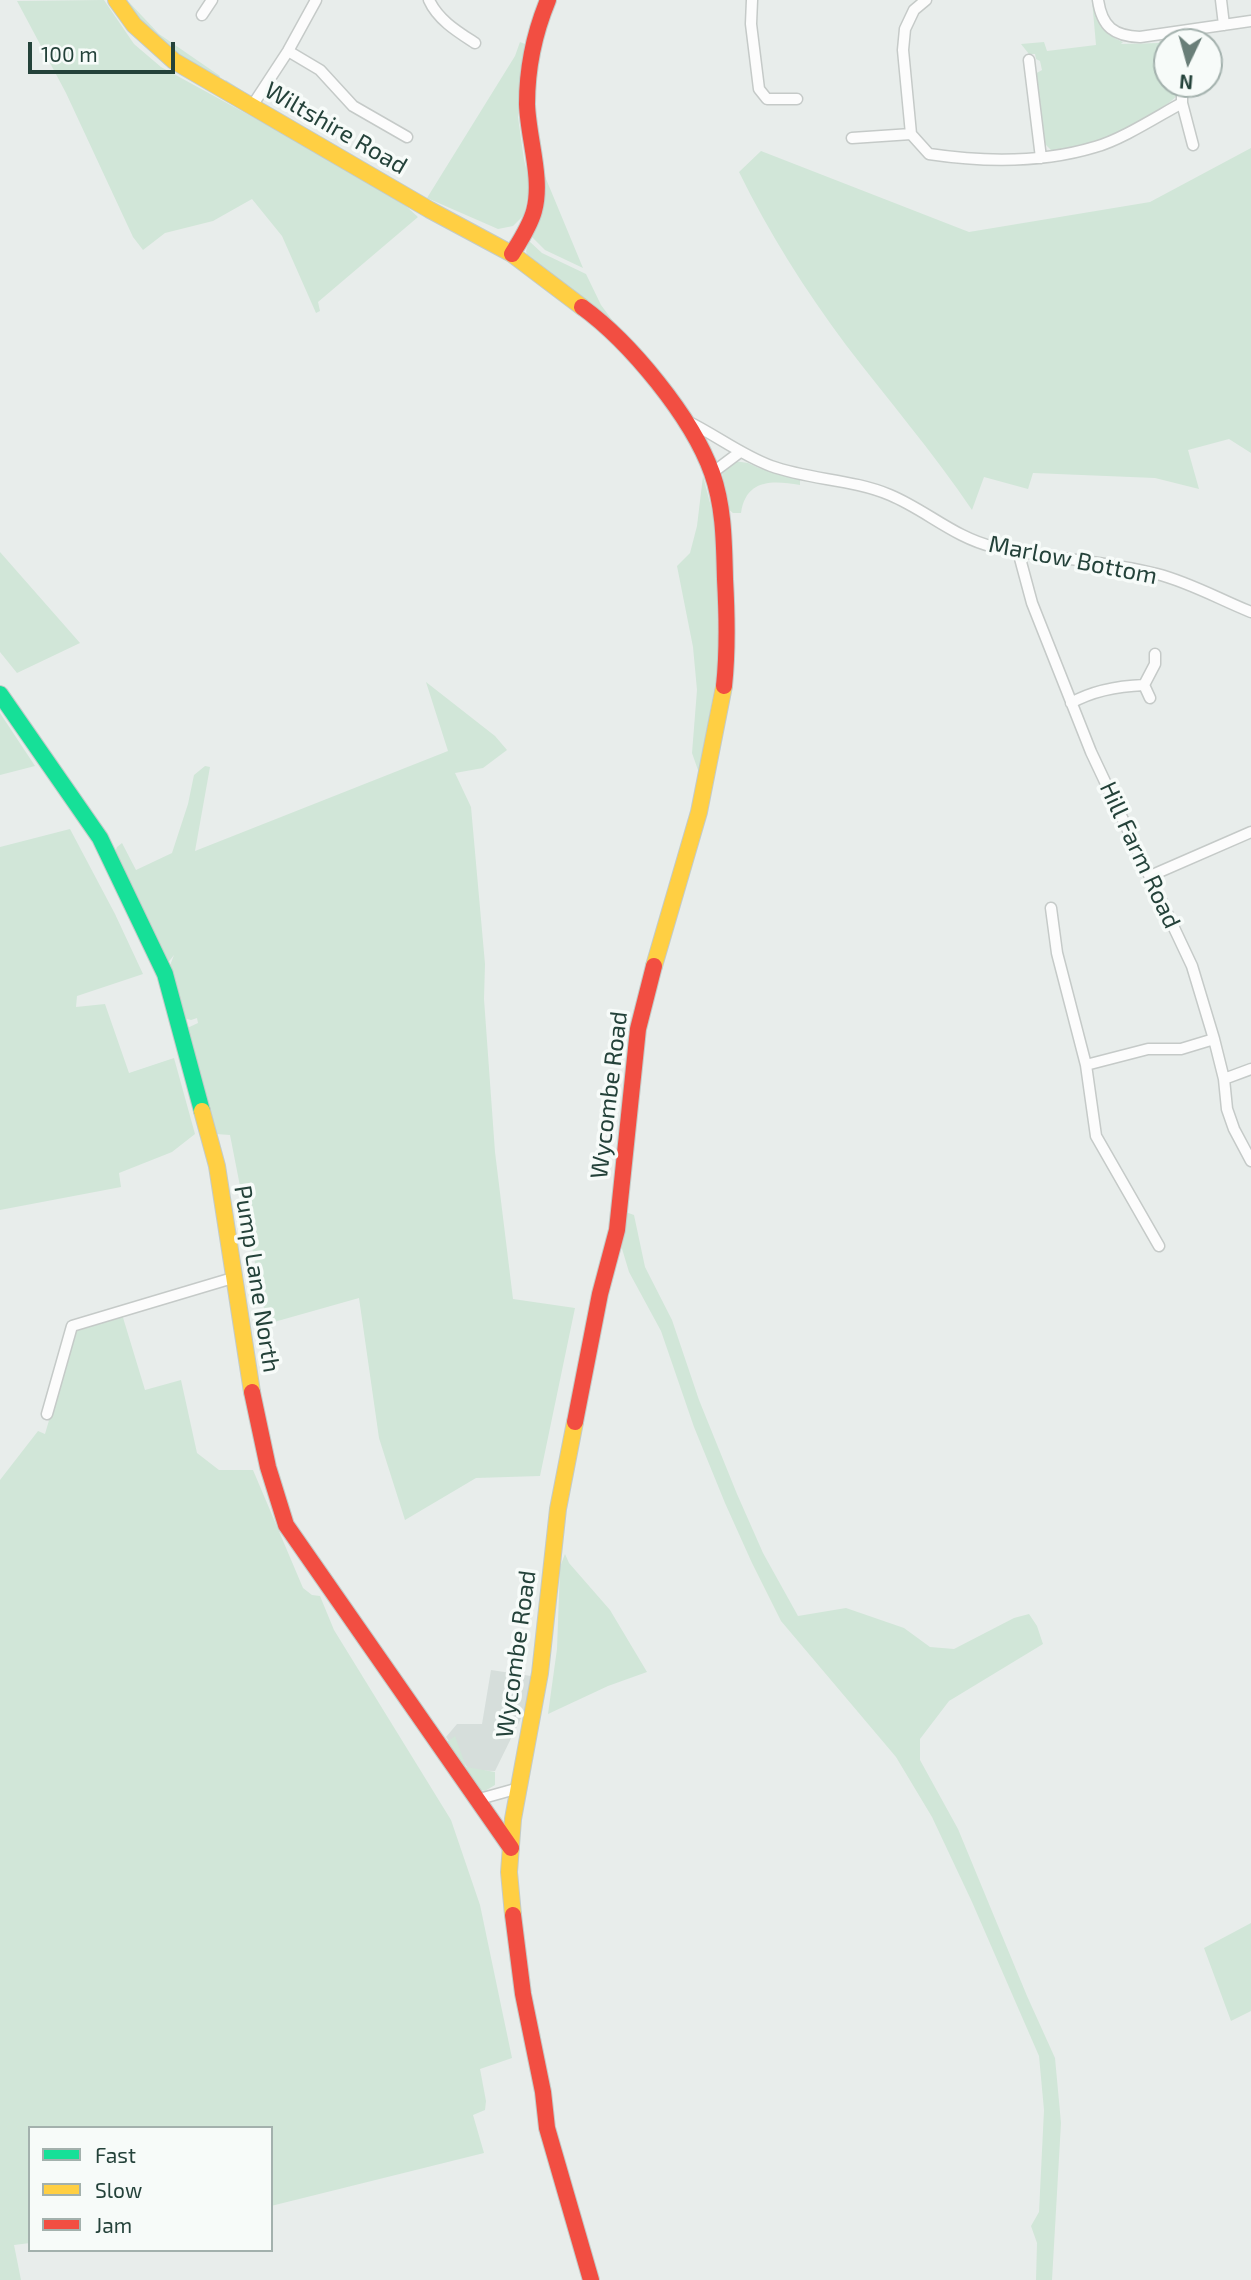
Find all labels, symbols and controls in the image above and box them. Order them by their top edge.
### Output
scale bar [32,28,178,72]
north arrow [1153,28,1223,98]
text: 100 m [41,41,98,66]
text: N [1178,70,1194,94]
street label: Wiltshire Road [260,76,412,180]
street label: Marlow Bottom [986,530,1160,590]
street label: Hill Farm Road [1093,777,1187,933]
street label: Wycombe Road [584,1010,634,1180]
street label: Pump Lane North [228,1183,286,1375]
street label: Wycombe Road [490,1568,542,1740]
legend [28,2126,273,2252]
text: Fast [95,2142,136,2167]
text: Slow [95,2177,142,2202]
text: Jam [95,2212,132,2237]

